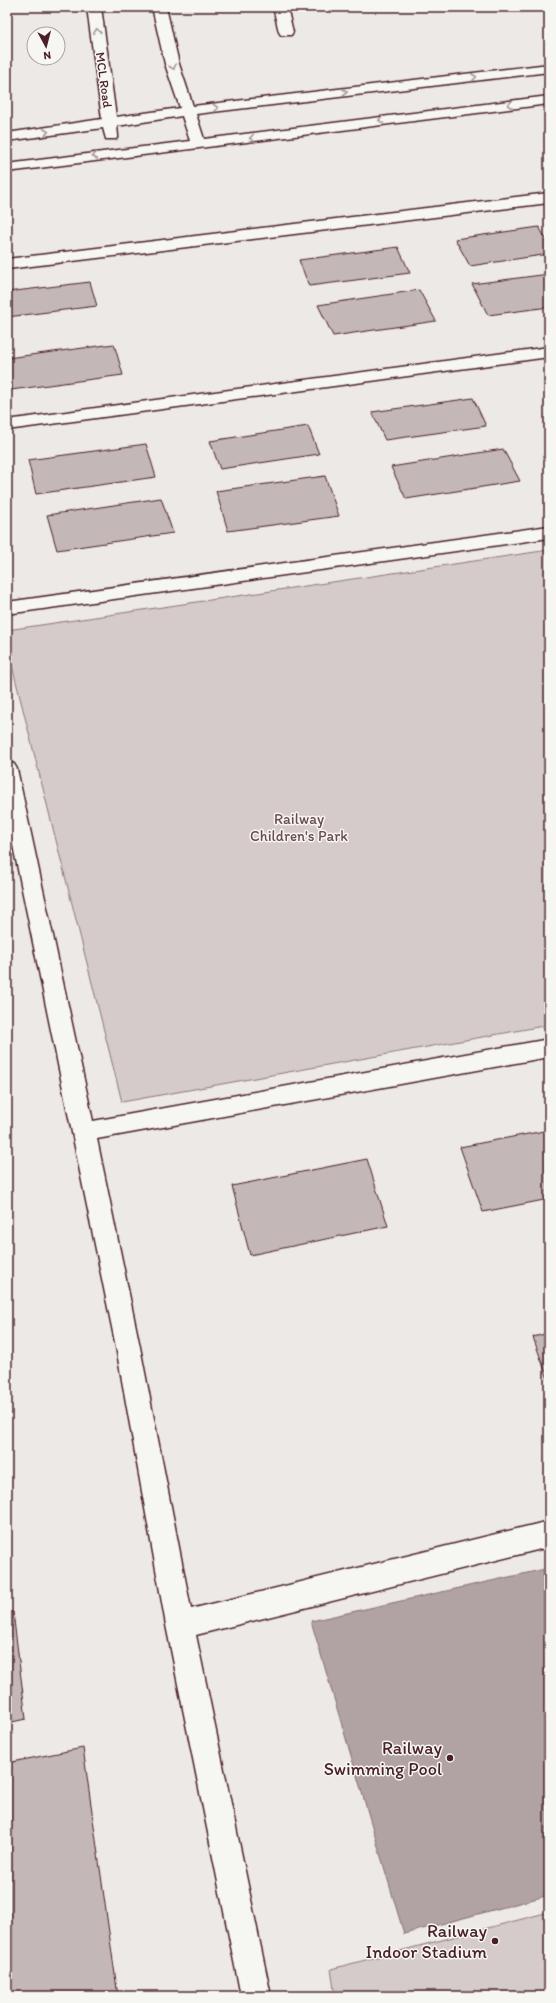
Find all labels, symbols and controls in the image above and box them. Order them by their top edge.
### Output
north arrow [26,26,66,66]
one-way arrow [93,28,102,35]
text: N [43,49,52,62]
street label: MCL Road [93,51,115,109]
one-way arrow [168,63,176,70]
one-way arrow [471,73,477,82]
one-way arrow [342,88,348,97]
one-way arrow [507,100,513,109]
one-way arrow [213,104,219,113]
one-way arrow [378,115,384,124]
one-way arrow [43,128,49,137]
one-way arrow [249,133,255,142]
one-way arrow [92,151,99,160]
park label: Railway Children's Park [250,810,348,845]
place label: Railway Swimming Pool [324,1737,442,1780]
marker: Railway Swimming Pool [445,1753,455,1763]
place label: Railway Indoor Stadium [365,1920,487,1963]
marker: Railway Indoor Stadium [490,1936,500,1946]

